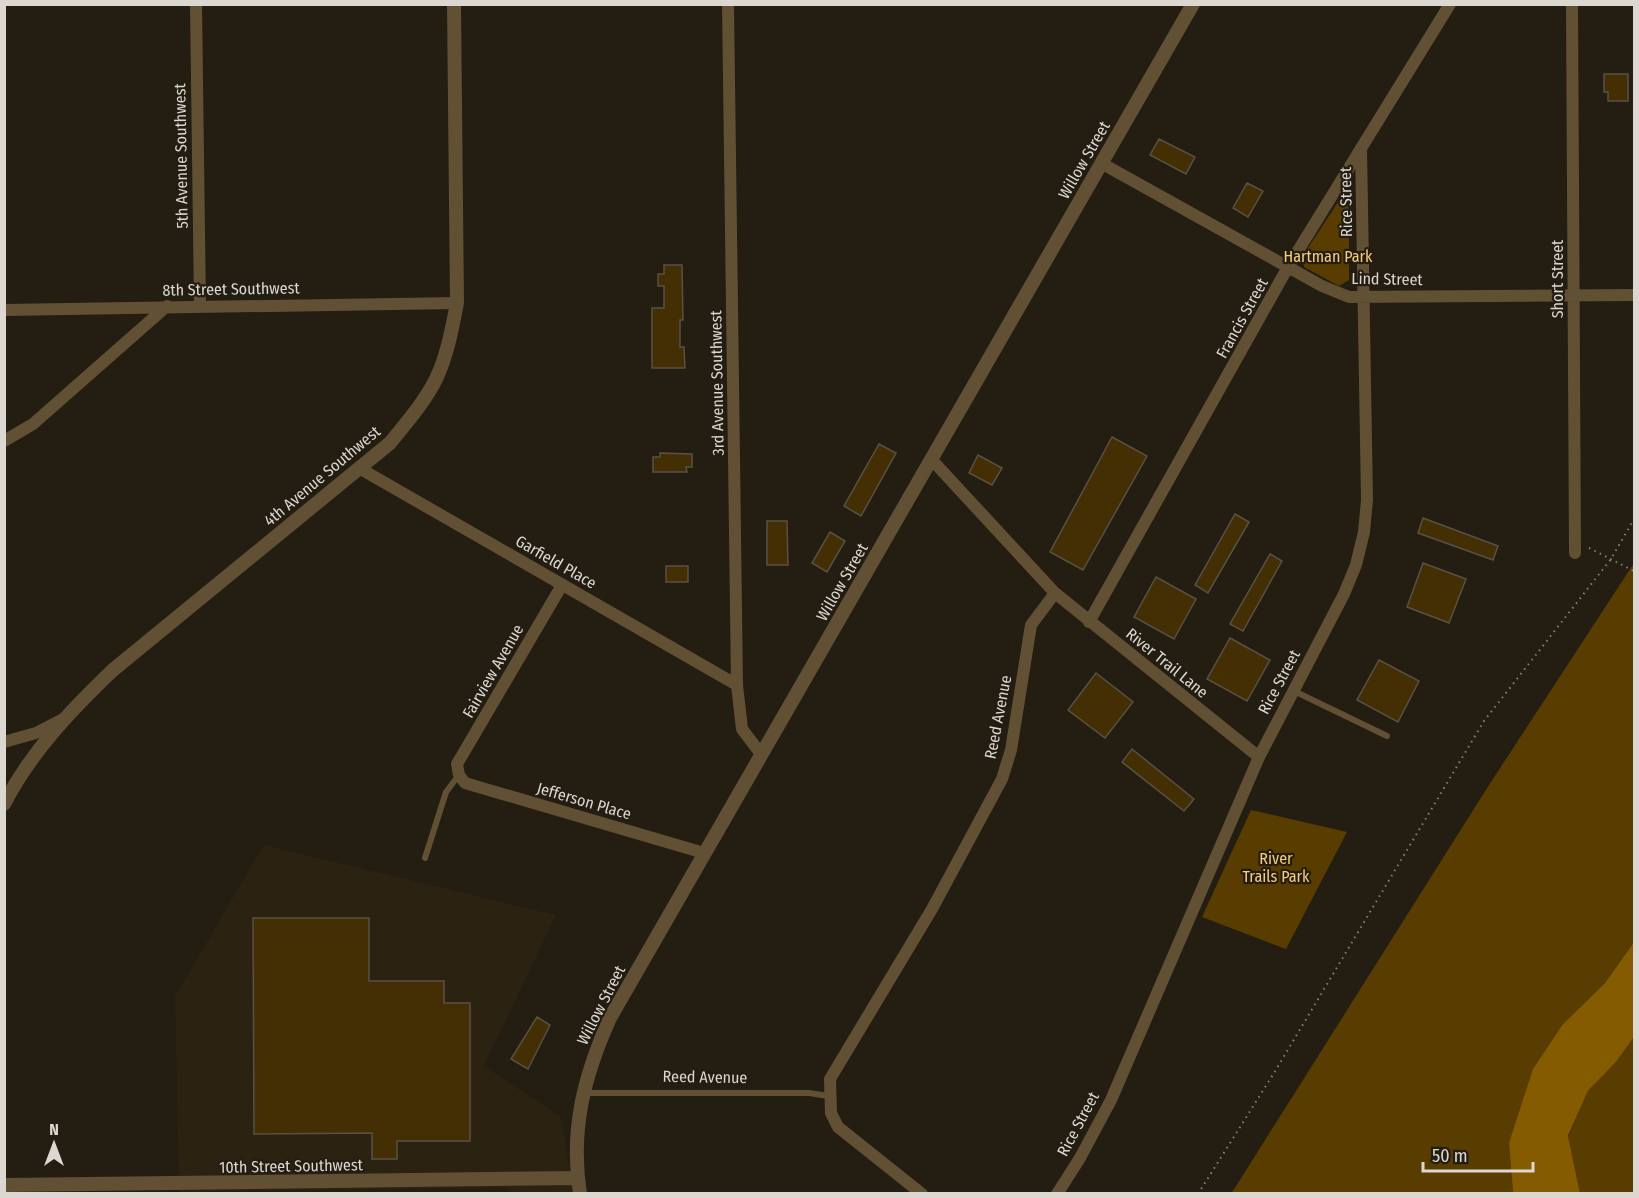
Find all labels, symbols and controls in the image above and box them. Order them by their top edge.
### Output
street label: 5th Avenue Southwest [170,82,192,229]
street label: Willow Street [1054,117,1114,202]
street label: Rice Street [1336,166,1356,237]
street label: Short Street [1548,239,1567,318]
park label: Hartman Park [1283,247,1373,266]
street label: Lind Street [1351,269,1424,289]
street label: Francis Street [1212,274,1272,361]
street label: 8th Street Southwest [162,278,301,300]
street label: 3rd Avenue Southwest [706,309,728,456]
street label: 4th Avenue Southwest [260,421,385,530]
street label: Garfield Place [512,531,600,593]
street label: Willow Street [812,539,872,624]
street label: Fairview Avenue [459,621,527,721]
street label: River Trail Lane [1122,624,1212,702]
street label: Rice Street [1254,646,1304,718]
street label: Reed Avenue [981,674,1015,760]
street label: Jefferson Place [535,778,633,824]
park label: River Trails Park [1242,849,1310,886]
street label: Willow Street [573,962,629,1048]
street label: Reed Avenue [662,1067,748,1087]
street label: Rice Street [1053,1088,1103,1160]
north arrow [24,1114,84,1174]
text: N [49,1120,59,1139]
scale bar [1423,1135,1532,1173]
text: 50 m [1432,1145,1468,1167]
street label: 10th Street Southwest [219,1155,364,1177]

